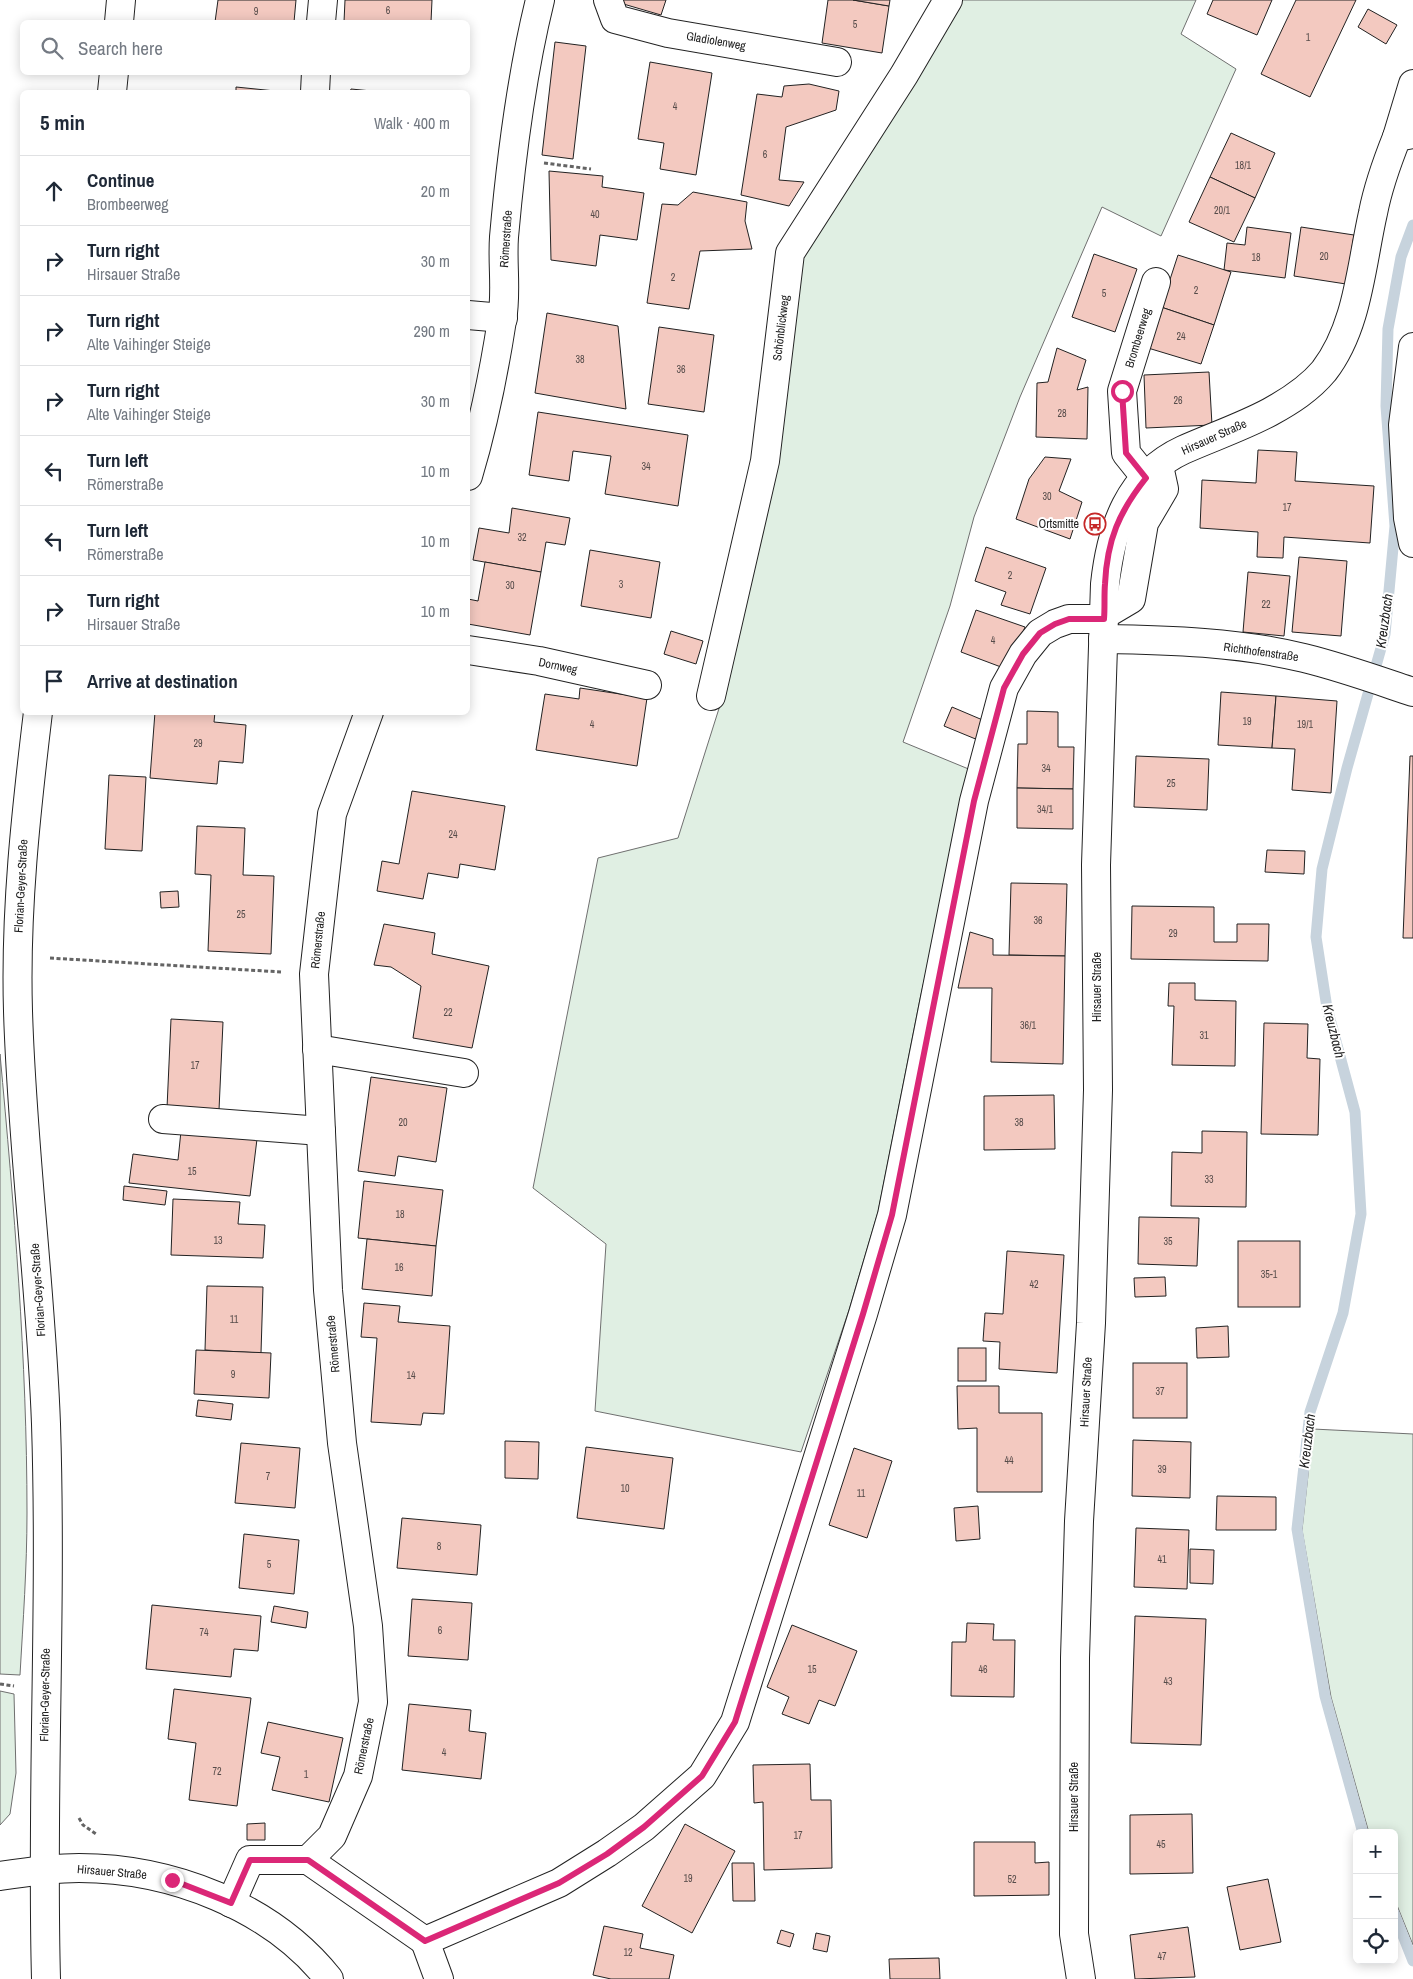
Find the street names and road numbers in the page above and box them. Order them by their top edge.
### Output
street label: Gladiolenweg [685,28,748,54]
street label: Römerstraße [496,210,516,268]
street label: Schönblickweg [769,294,793,362]
street label: Brombeerweg [1121,306,1155,370]
street label: Hirsauer Straße [1179,415,1249,459]
street label: Richthofenstraße [1223,639,1299,665]
street label: Dornweg [537,654,579,678]
street label: Florian-Geyer-Straße [11,839,31,933]
street label: Römerstraße [307,911,329,969]
street label: Hirsauer Straße [1089,952,1105,1022]
street label: Florian-Geyer-Straße [27,1243,49,1337]
street label: Römerstraße [323,1315,343,1373]
street label: Hirsauer Straße [1076,1357,1096,1427]
street label: Florian-Geyer-Straße [36,1648,54,1742]
street label: Römerstraße [350,1716,378,1776]
street label: Hirsauer Straße [1066,1762,1082,1832]
street label: Hirsauer Straße [76,1861,148,1883]

